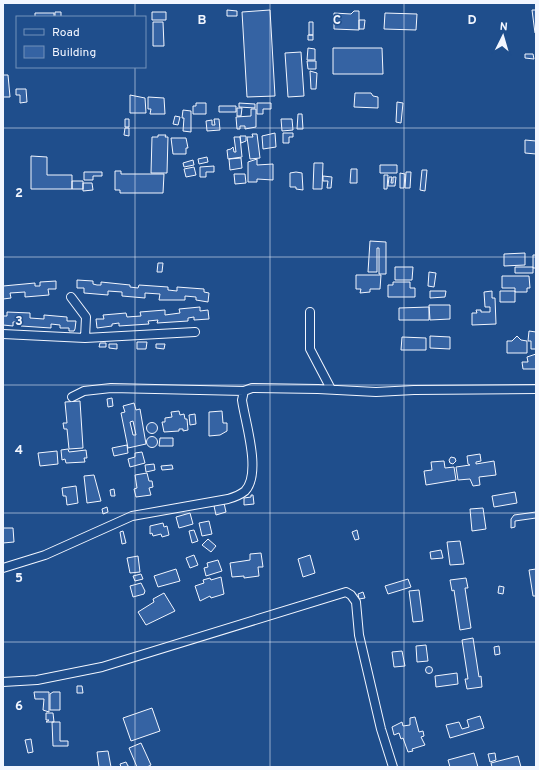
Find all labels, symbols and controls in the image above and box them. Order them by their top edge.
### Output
text: B [198,13,207,29]
text: C [333,13,341,29]
text: D [467,13,477,29]
legend [16,16,146,68]
north arrow [483,16,523,56]
text: N [499,20,508,34]
text: Road [52,25,80,41]
text: Building [52,45,96,61]
text: 2 [15,186,23,202]
text: 3 [15,314,23,330]
text: 4 [15,443,23,459]
text: 5 [15,571,23,587]
text: 6 [15,699,23,715]

